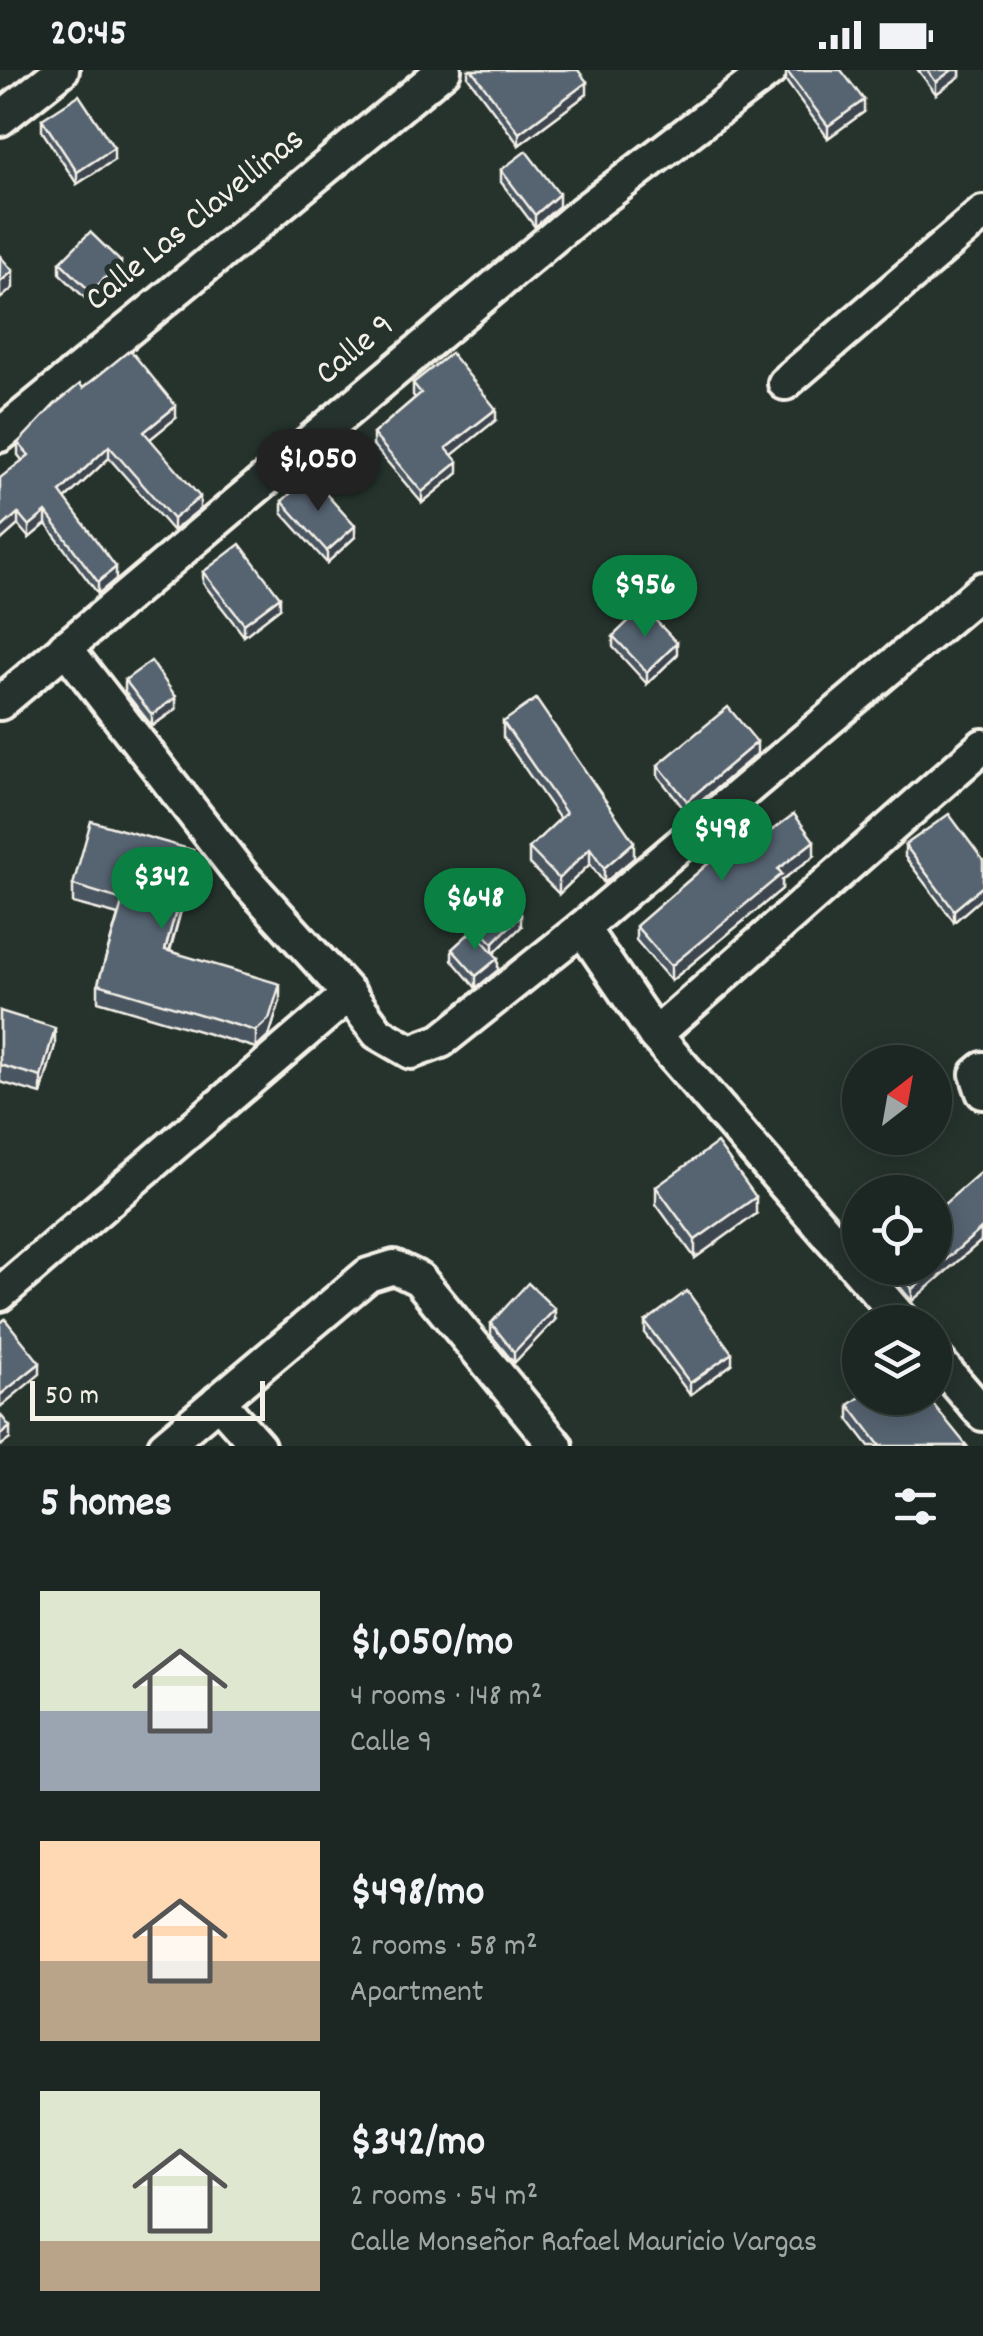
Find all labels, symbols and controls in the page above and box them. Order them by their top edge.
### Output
text: 20:45 [50,8,127,63]
street label: Calle Las Clavellinas [75,117,317,325]
street label: Calle 9 [306,303,406,399]
pin: $1,050 [237,429,399,514]
text: $1,050 [278,438,358,484]
pin: $956 [586,555,704,640]
text: $956 [614,564,676,610]
pin: $498 [663,799,781,884]
text: $498 [694,808,751,854]
pin: $342 [103,847,221,932]
text: $342 [133,856,191,902]
pin: $648 [416,868,534,953]
text: $648 [446,877,504,923]
north arrow [842,1045,952,1155]
map controls [842,1045,952,1415]
button: locate [842,1175,952,1285]
button: layers [842,1305,952,1415]
scale bar [30,1376,265,1420]
text: 50 m [45,1378,99,1418]
text: 5 homes [40,1476,172,1536]
icon: filters [888,1479,943,1534]
text: $1,050/mo [350,1615,513,1675]
icon: home [120,1631,240,1751]
text: 4 rooms · 148 m² [350,1675,542,1721]
text: Calle 9 [350,1721,432,1767]
text: $498/mo [350,1865,484,1925]
icon: home [120,1881,240,2001]
text: 2 rooms · 58 m² [350,1925,538,1971]
text: Apartment [350,1971,484,2017]
text: $342/mo [350,2115,485,2175]
icon: home [120,2131,240,2251]
text: 2 rooms · 54 m² [350,2175,538,2221]
text: Calle Monseñor Rafael Mauricio Vargas [350,2221,817,2267]

